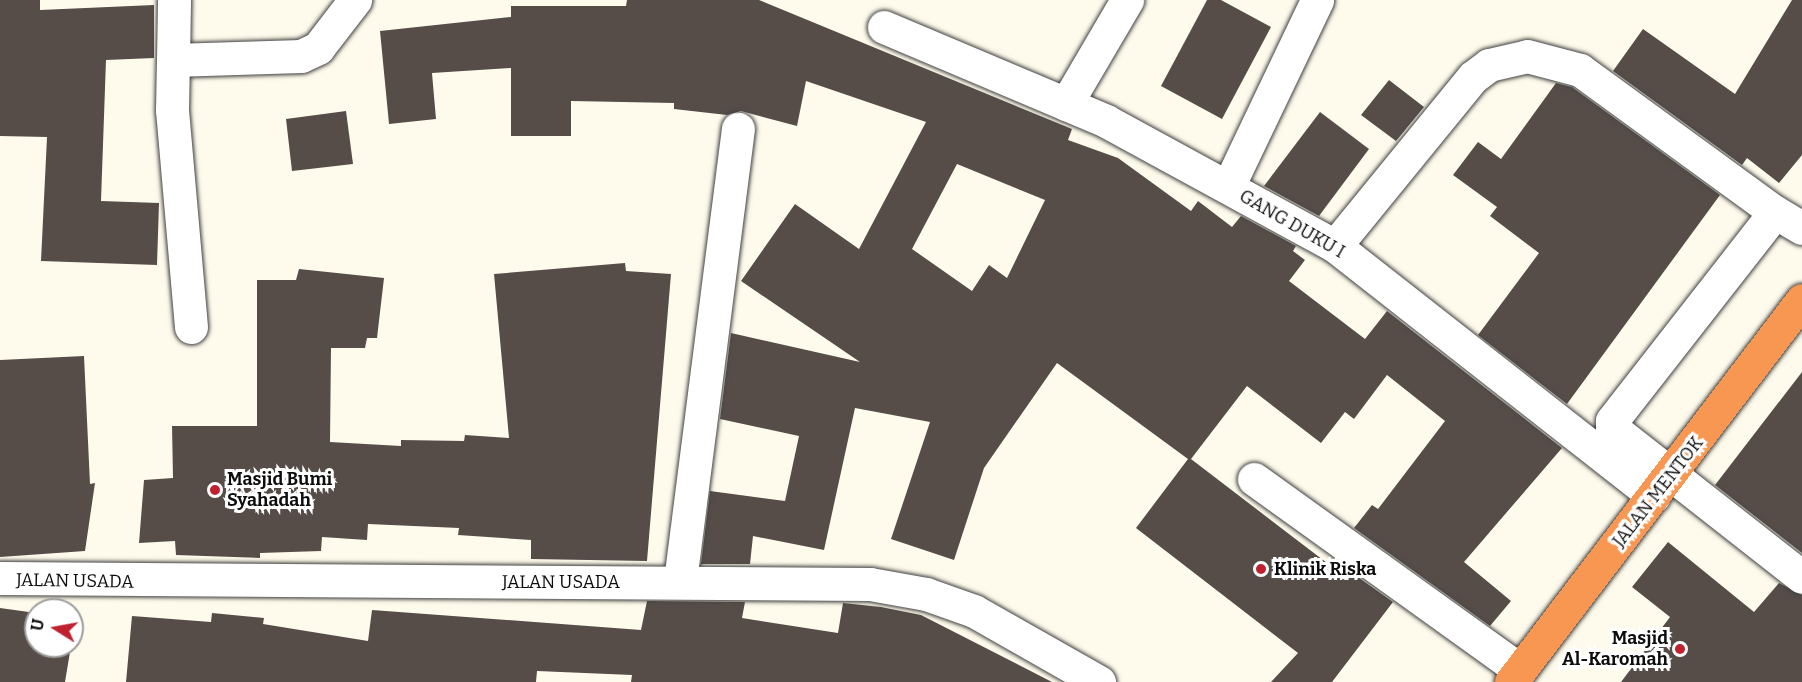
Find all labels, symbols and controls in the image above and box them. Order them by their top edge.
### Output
street label: GANG DUKU I [1236,185,1348,263]
street label: JALAN MENTOK [1608,432,1708,552]
place label: Masjid Bumi Syahadah [227,469,332,512]
marker: Masjid Bumi Syahadah [208,483,222,497]
place label: Klinik Riska [1274,558,1376,580]
marker: Klinik Riska [1252,560,1270,578]
street label: JALAN USADA [16,569,134,593]
street label: JALAN USADA [502,571,620,593]
north arrow [24,598,84,658]
text: U [27,617,48,632]
place label: Masjid Al-Karomah [1562,628,1668,670]
marker: Masjid Al-Karomah [1673,642,1687,656]

